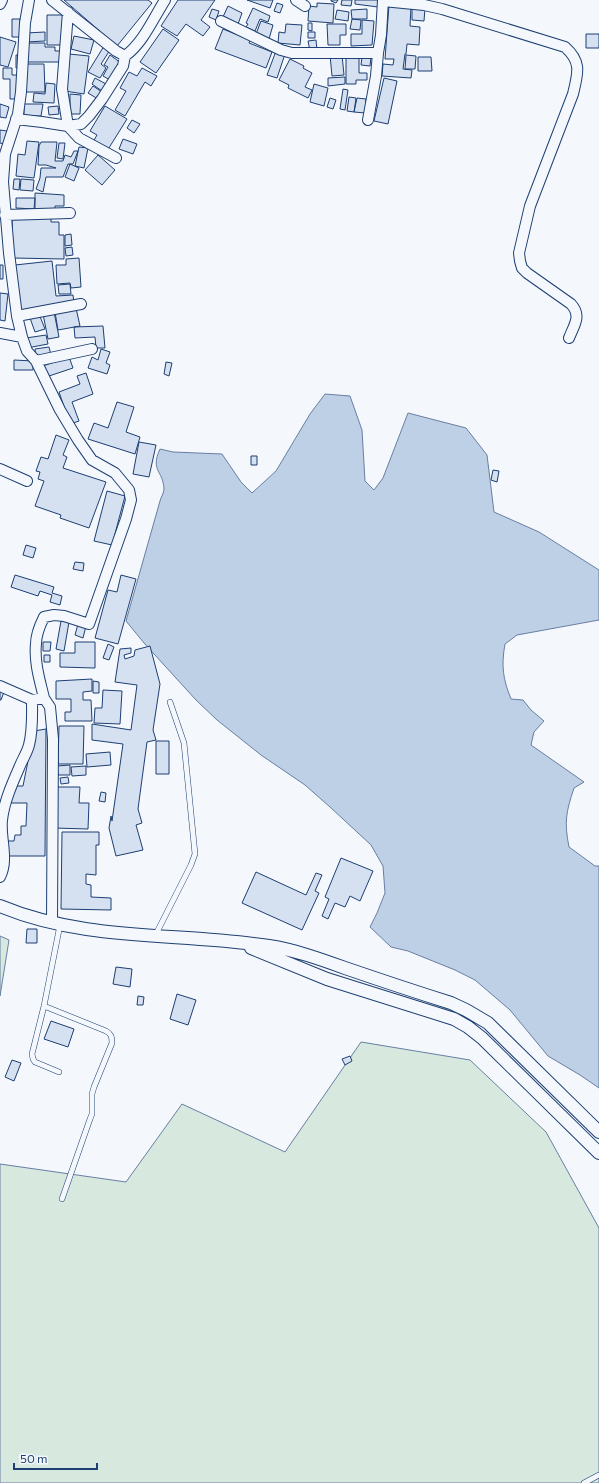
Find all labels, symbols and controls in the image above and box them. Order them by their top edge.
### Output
scale bar [14,1445,97,1471]
text: 50 m [20,1451,48,1465]

